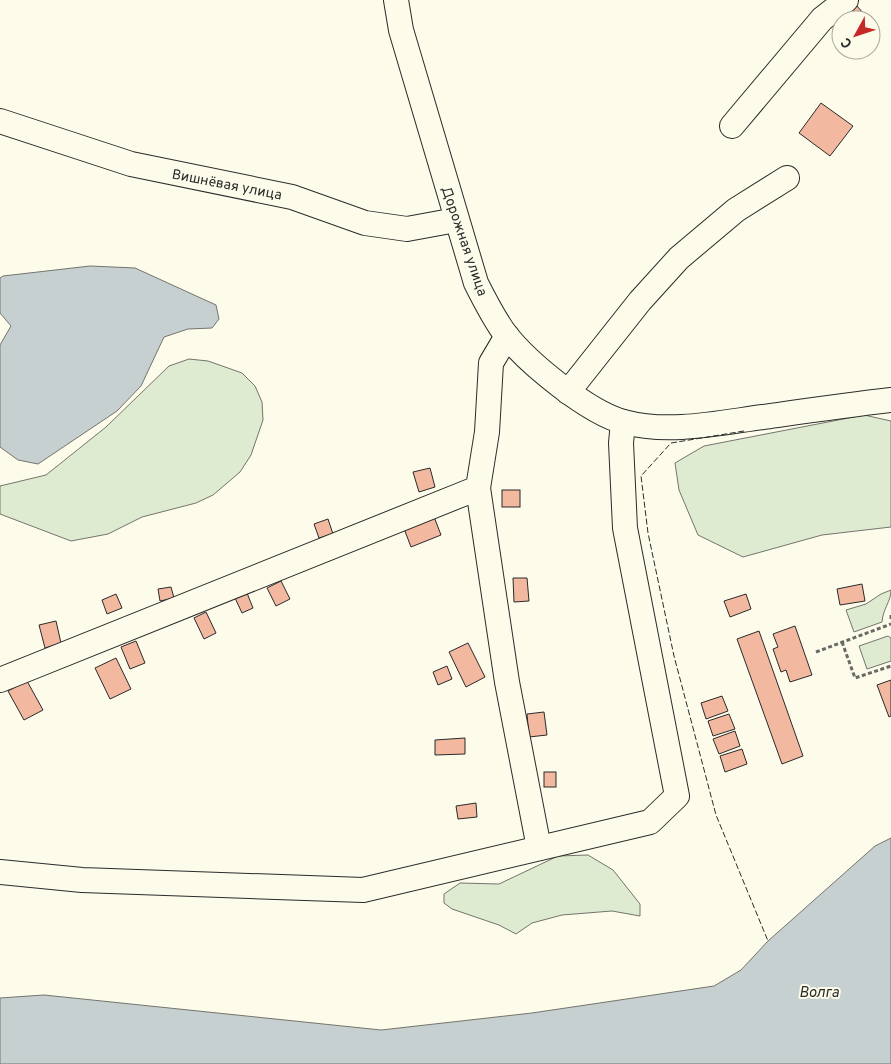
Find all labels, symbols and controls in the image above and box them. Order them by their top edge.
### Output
north arrow [831,10,881,60]
text: С [838,33,857,51]
street label: Вишнёвая улица [170,166,283,204]
street label: Дорожная улица [437,184,490,299]
water label: Волга [799,984,839,1003]

